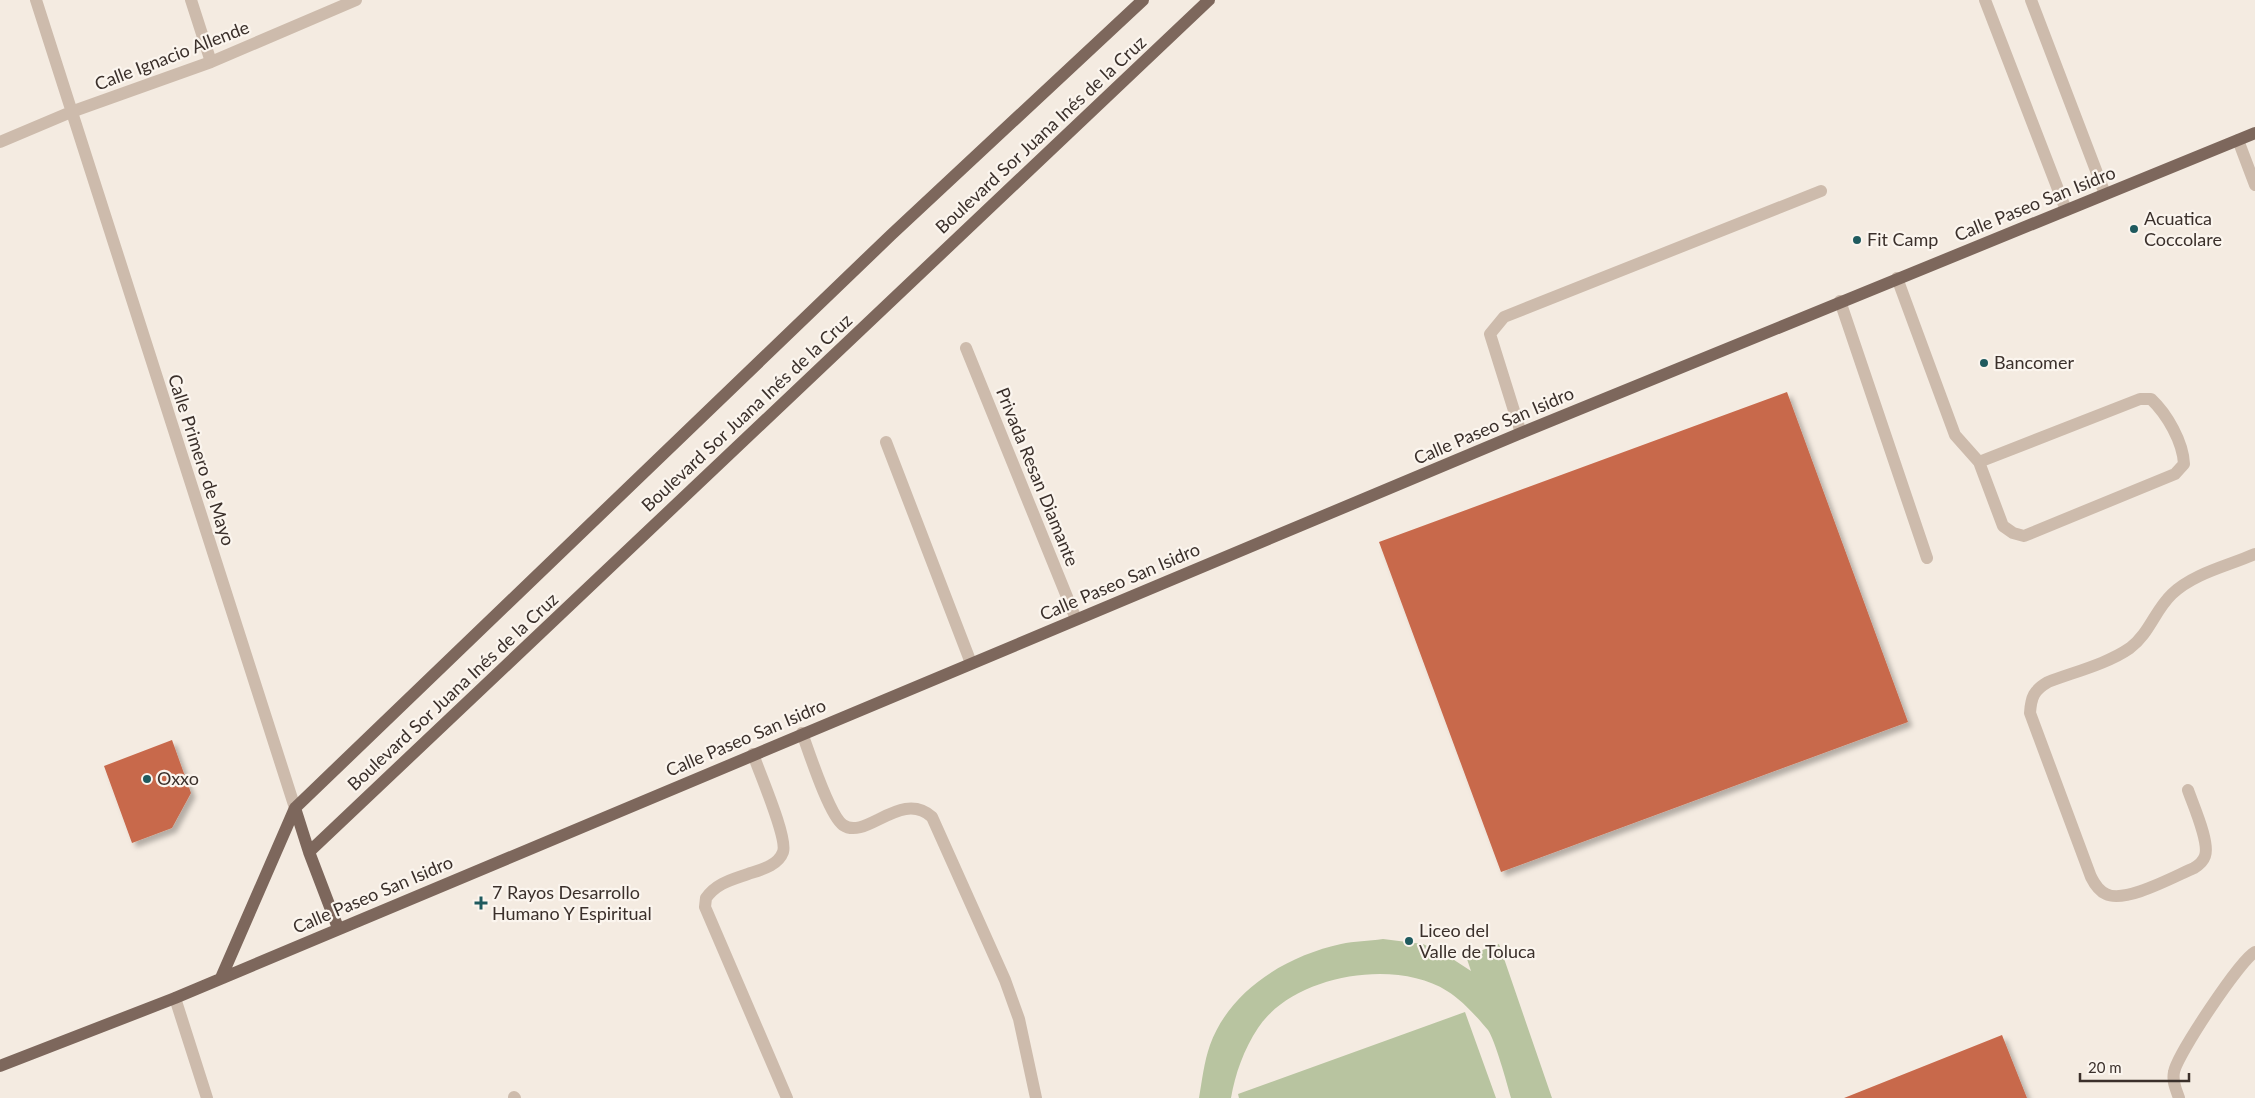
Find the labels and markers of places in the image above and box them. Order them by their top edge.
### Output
place label: Acuatica Coccolare [2144,207,2222,250]
marker: Acuatica Coccolare [2128,223,2140,235]
place label: Fit Camp [1867,228,1938,250]
marker: Fit Camp [1851,234,1863,246]
place label: Bancomer [1994,351,2074,373]
marker: Bancomer [1978,357,1990,369]
place label: Oxxo [157,767,199,789]
marker: Oxxo [141,773,153,785]
place label: 7 Rayos Desarrollo Humano Y Espiritual [492,881,652,924]
marker: 7 Rayos Desarrollo Humano Y Espiritual [474,896,488,910]
place label: Liceo del Valle de Toluca [1419,919,1536,962]
marker: Liceo del Valle de Toluca [1403,935,1415,947]

